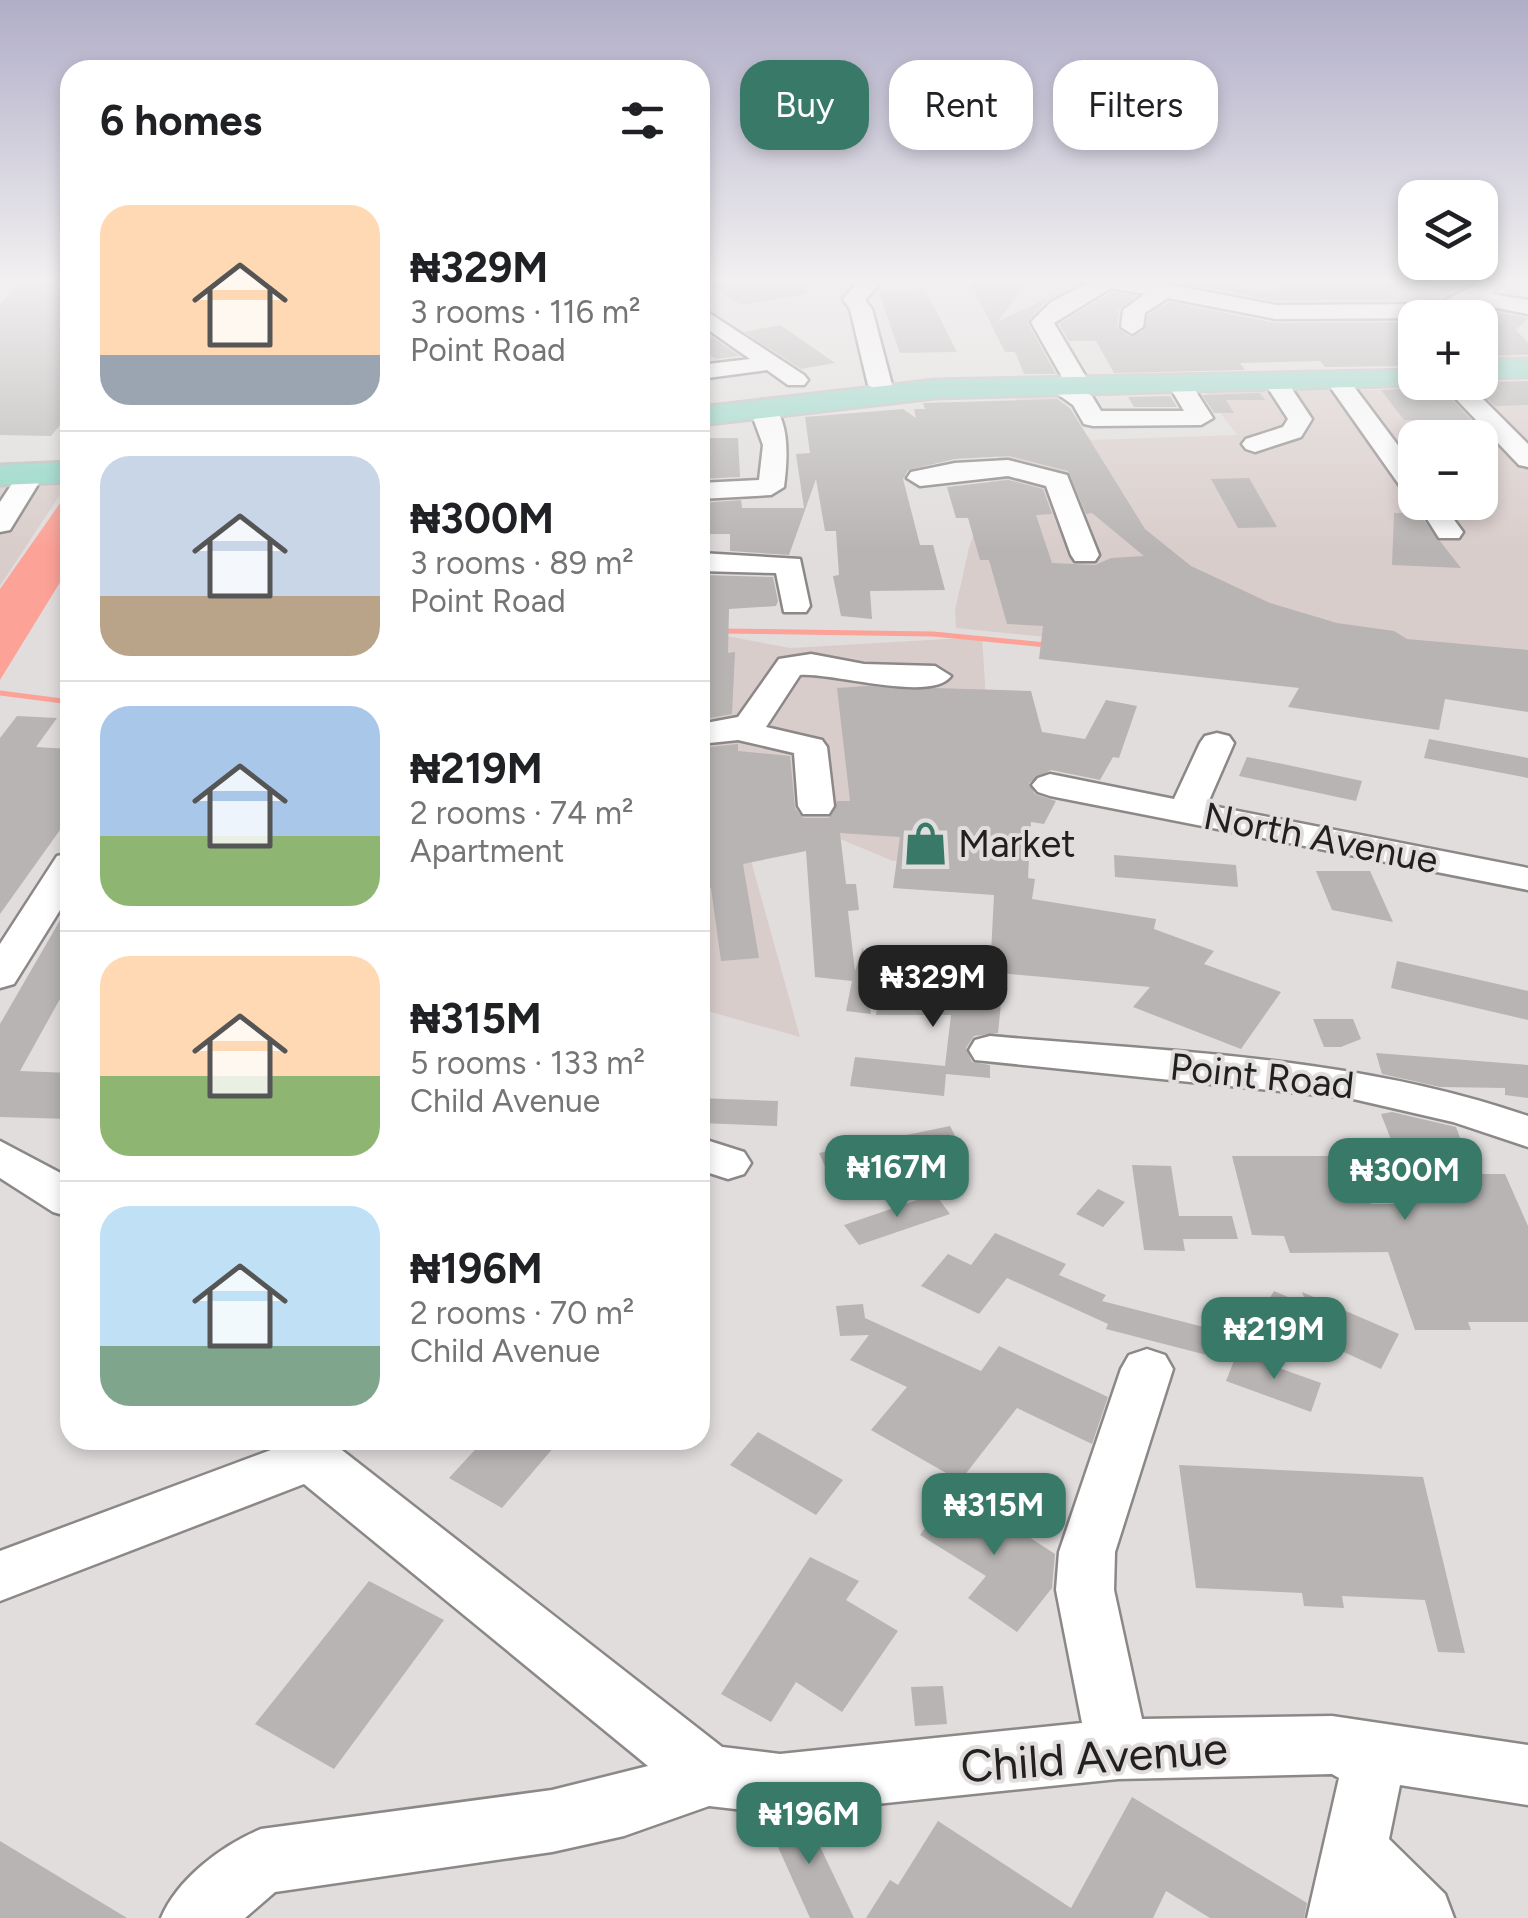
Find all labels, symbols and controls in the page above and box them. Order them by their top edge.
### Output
chip: Buy [740,60,869,150]
chip: Rent [889,60,1033,150]
chip: Filters [1053,60,1218,150]
icon: filters [615,93,670,148]
text: 6 homes [100,95,262,146]
map controls [1398,180,1498,520]
button: layers [1398,180,1498,280]
text: ₦329M [410,242,548,293]
icon: home [180,245,300,365]
text: 3 rooms · 116 m² [410,293,641,331]
button: + [1398,300,1498,400]
text: Point Road [410,331,566,369]
button: − [1398,420,1498,520]
text: ₦300M [410,493,554,544]
icon: home [180,496,300,616]
text: 3 rooms · 89 m² [410,544,634,582]
text: Point Road [410,582,566,620]
text: ₦219M [410,743,543,794]
icon: home [180,746,300,866]
street label: North Avenue [1200,793,1442,883]
text: 2 rooms · 74 m² [410,794,634,832]
shop icon: Market [901,820,949,868]
place label: Market [958,821,1076,867]
text: Apartment [410,832,564,870]
pin: ₦329M [863,945,1003,1030]
text: ₦329M [880,958,986,996]
text: ₦315M [410,993,542,1044]
icon: home [180,996,300,1116]
street label: Point Road [1168,1043,1356,1109]
text: 5 rooms · 133 m² [410,1044,645,1082]
text: Child Avenue [410,1082,600,1120]
pin: ₦167M [827,1135,967,1220]
pin: ₦300M [1335,1138,1475,1223]
text: ₦167M [847,1148,947,1186]
text: ₦300M [1350,1151,1460,1189]
text: ₦196M [410,1243,543,1294]
icon: home [180,1246,300,1366]
text: 2 rooms · 70 m² [410,1294,634,1332]
pin: ₦219M [1204,1297,1344,1382]
text: ₦219M [1223,1310,1325,1348]
text: Child Avenue [410,1332,600,1370]
pin: ₦315M [924,1473,1064,1558]
text: ₦315M [944,1486,1044,1524]
street label: Child Avenue [959,1721,1229,1793]
pin: ₦196M [739,1782,879,1867]
text: ₦196M [758,1795,860,1833]

